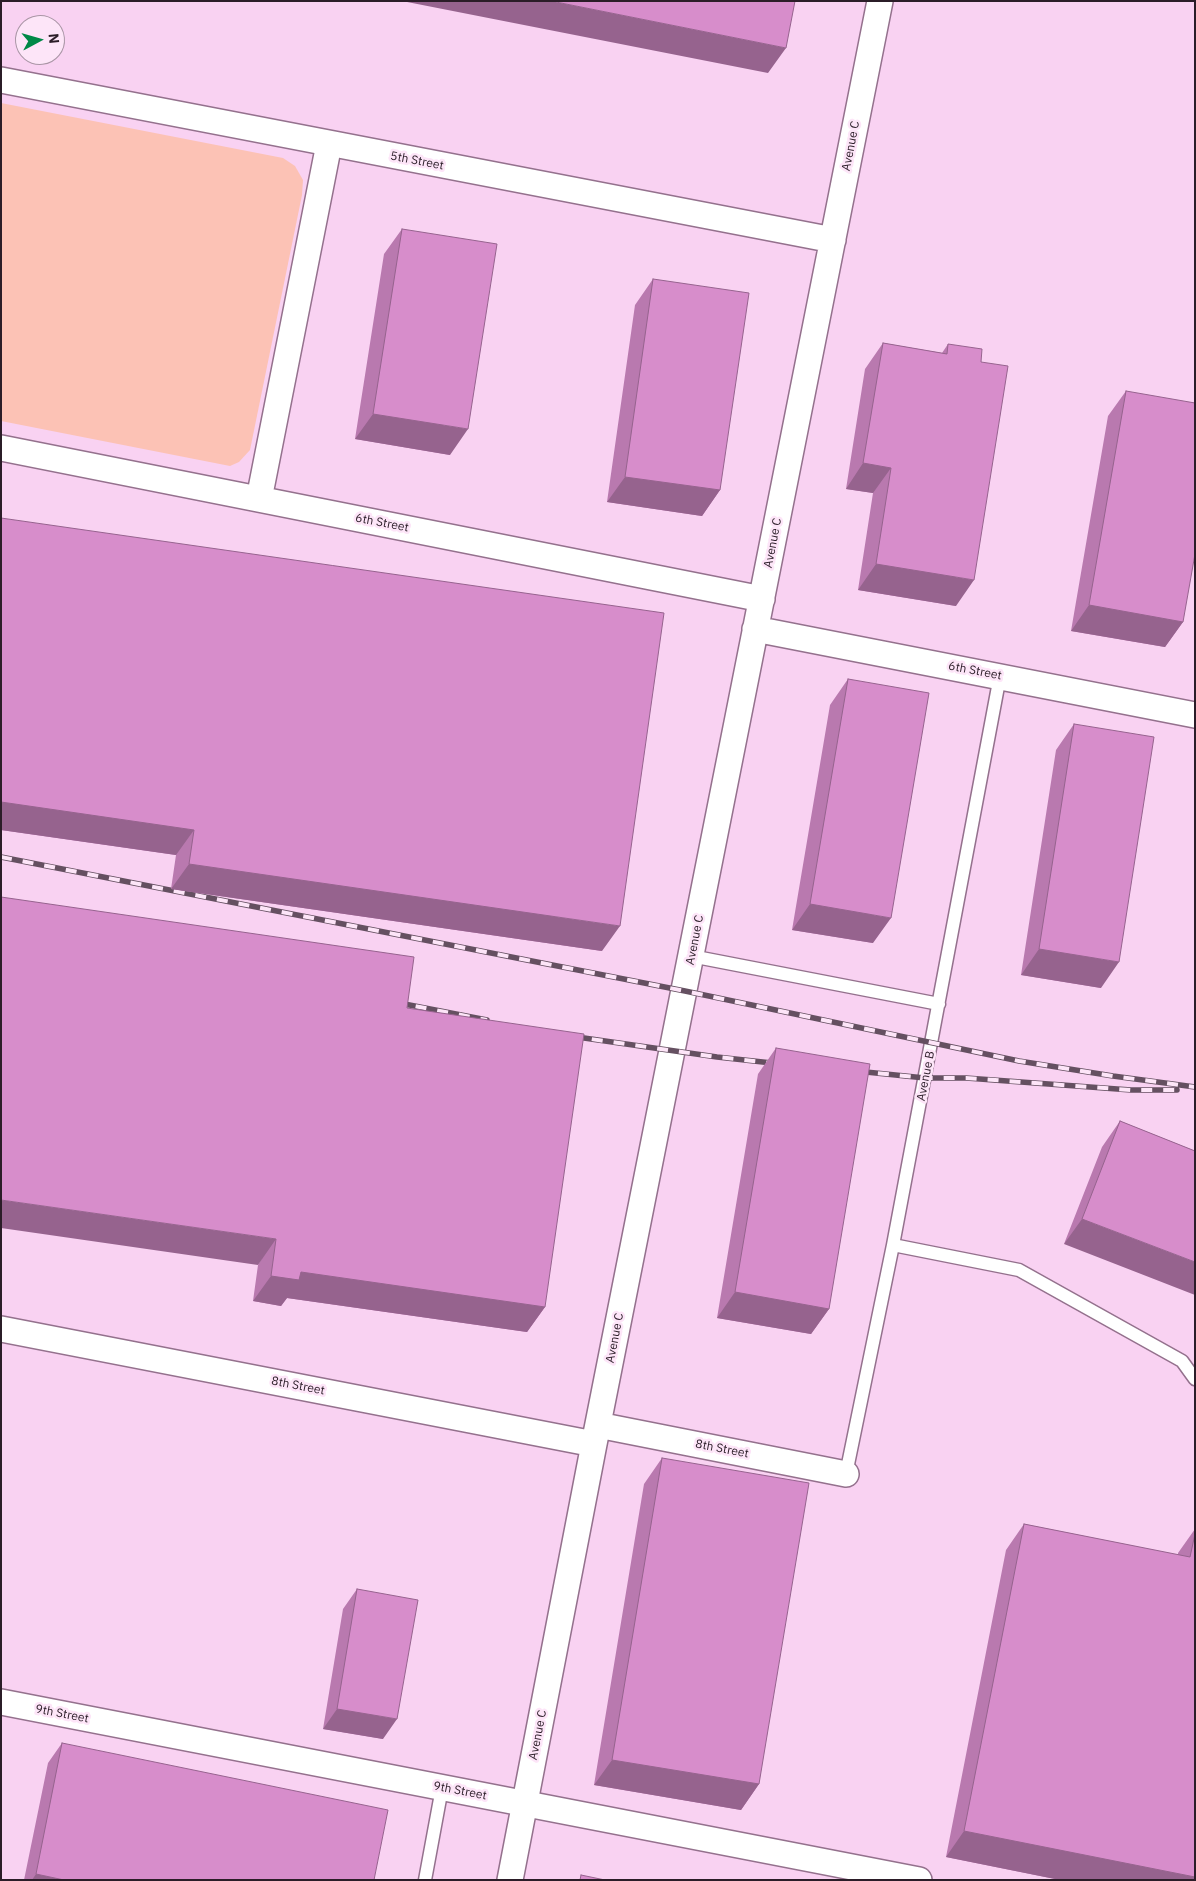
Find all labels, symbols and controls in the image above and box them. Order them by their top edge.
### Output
north arrow [15,15,65,65]
text: N [44,33,63,45]
street label: Avenue C [839,120,863,172]
street label: 5th Street [389,149,445,173]
street label: 6th Street [354,511,410,535]
street label: Avenue C [761,517,785,569]
street label: 6th Street [947,659,1003,683]
street label: Avenue C [683,914,707,966]
street label: Avenue B [914,1050,938,1102]
street label: Avenue C [603,1312,627,1364]
street label: 8th Street [270,1374,326,1398]
street label: 8th Street [694,1437,750,1461]
street label: 9th Street [34,1702,90,1726]
street label: Avenue C [526,1709,550,1761]
street label: 9th Street [432,1779,488,1803]

